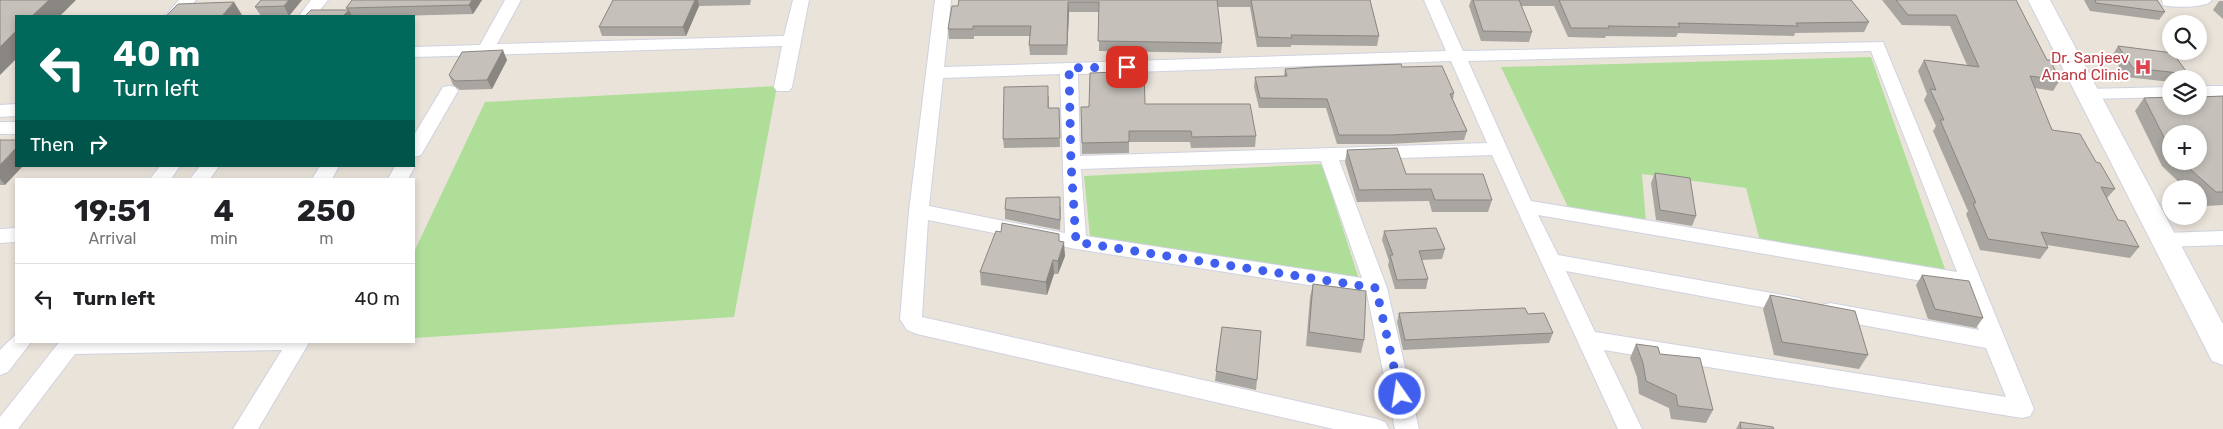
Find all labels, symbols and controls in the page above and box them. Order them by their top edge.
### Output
map controls [2162,15,2207,225]
button: search [2162,15,2207,60]
text: 40 m [113,33,200,75]
icon: left [30,35,95,100]
pin [1106,46,1148,88]
place label: Dr. Sanjeev Anand Clinic [2042,49,2129,84]
icon: arrive [1113,53,1141,81]
hospital icon: Dr. Sanjeev Anand Clinic [2133,57,2153,77]
button: layers [2162,70,2207,115]
text: Turn left [113,75,199,102]
button: + [2162,125,2207,170]
icon: right [84,130,112,158]
text: Then [30,133,74,156]
button: − [2162,180,2207,225]
text: 19:51 [74,193,151,229]
text: 4 [214,193,234,229]
text: 250 [297,193,356,229]
text: Arrival [88,229,136,248]
text: min [210,229,238,248]
text: m [319,229,333,248]
icon: left [30,285,58,313]
text: Turn left [73,287,155,310]
text: 40 m [355,287,400,310]
position arrow [1373,367,1425,419]

